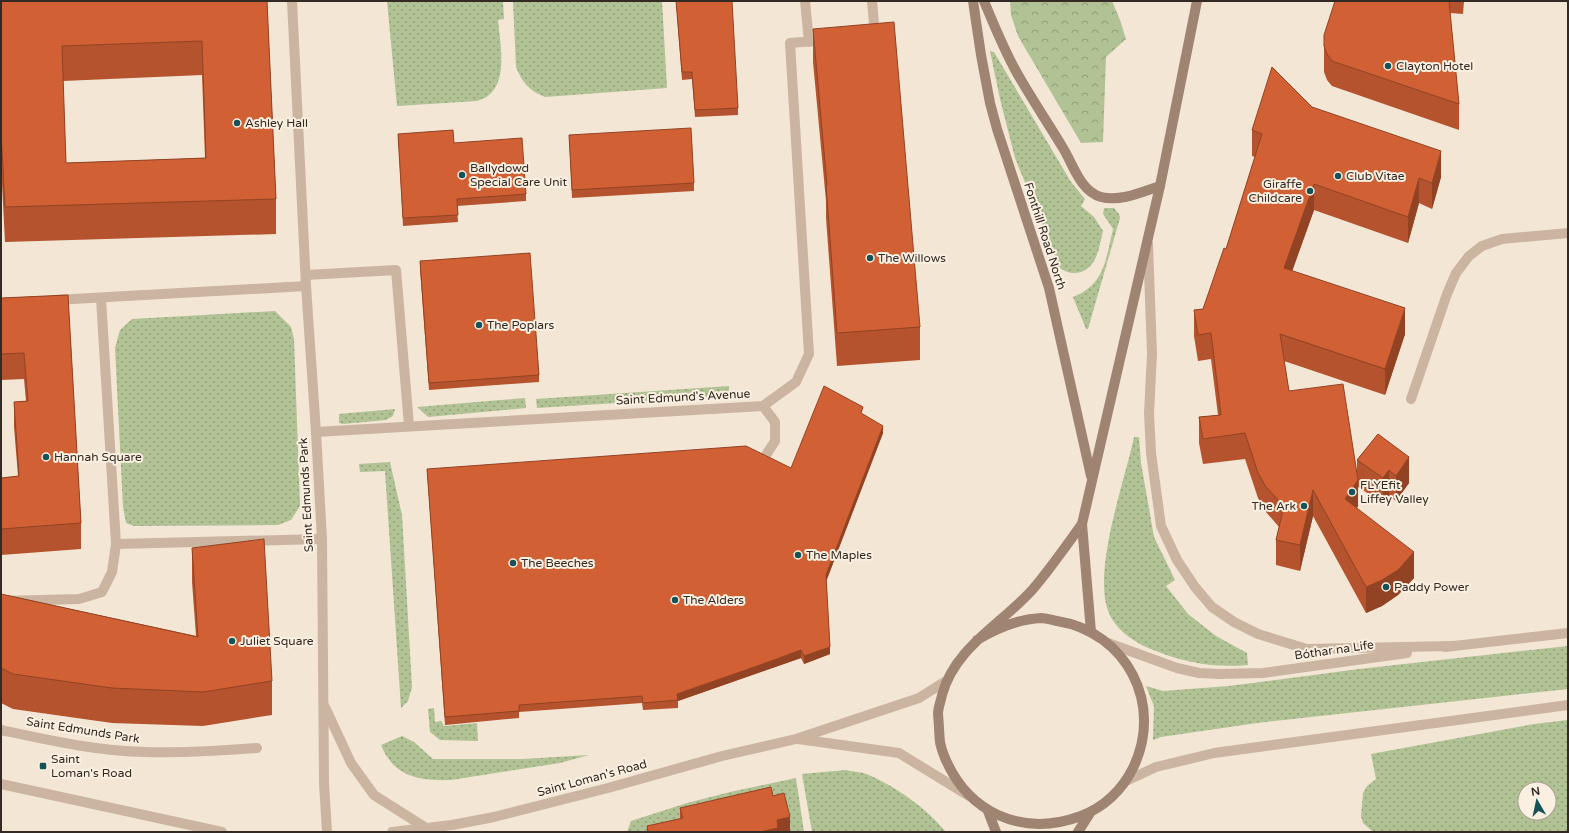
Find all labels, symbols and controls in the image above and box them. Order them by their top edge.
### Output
place label: Clayton Hotel [1396,59,1473,73]
marker: Clayton Hotel [1383,61,1393,71]
place label: Ashley Hall [245,116,308,130]
marker: Ashley Hall [232,118,242,128]
place label: Ballydowd Special Care Unit [470,161,567,189]
place label: Club Vitae [1346,169,1405,183]
marker: Ballydowd Special Care Unit [457,170,467,180]
marker: Club Vitae [1333,171,1343,181]
place label: Giraffe Childcare [1248,177,1302,205]
street label: Fonthill Road North [1021,181,1069,291]
marker: Giraffe Childcare [1305,186,1315,196]
place label: The Willows [878,251,946,265]
marker: The Willows [865,253,875,263]
place label: The Poplars [487,318,555,332]
marker: The Poplars [474,320,484,330]
street label: Saint Edmund's Avenue [615,386,751,408]
street label: Saint Edmunds Park [296,437,316,553]
place label: Hannah Square [54,450,142,464]
marker: Hannah Square [41,452,51,462]
place label: FLYEfit Liffey Valley [1360,478,1429,506]
marker: FLYEfit Liffey Valley [1347,487,1357,497]
place label: The Ark [1252,499,1296,513]
marker: The Ark [1299,501,1309,511]
place label: The Maples [806,548,872,562]
marker: The Maples [793,550,803,560]
place label: The Beeches [521,556,594,570]
marker: The Beeches [508,558,518,568]
place label: Paddy Power [1394,580,1470,594]
marker: Paddy Power [1381,582,1391,592]
place label: The Alders [683,593,744,607]
marker: The Alders [670,595,680,605]
place label: Juliet Square [240,634,314,648]
marker: Juliet Square [227,636,237,646]
street label: Bóthar na Life [1293,637,1375,662]
street label: Saint Edmunds Park [25,714,141,746]
place label: Saint Loman's Road [51,752,132,780]
street label: Saint Loman's Road [536,757,648,799]
marker: Saint Loman's Road [38,761,48,771]
north arrow [1517,781,1557,821]
text: N [1530,785,1541,799]

